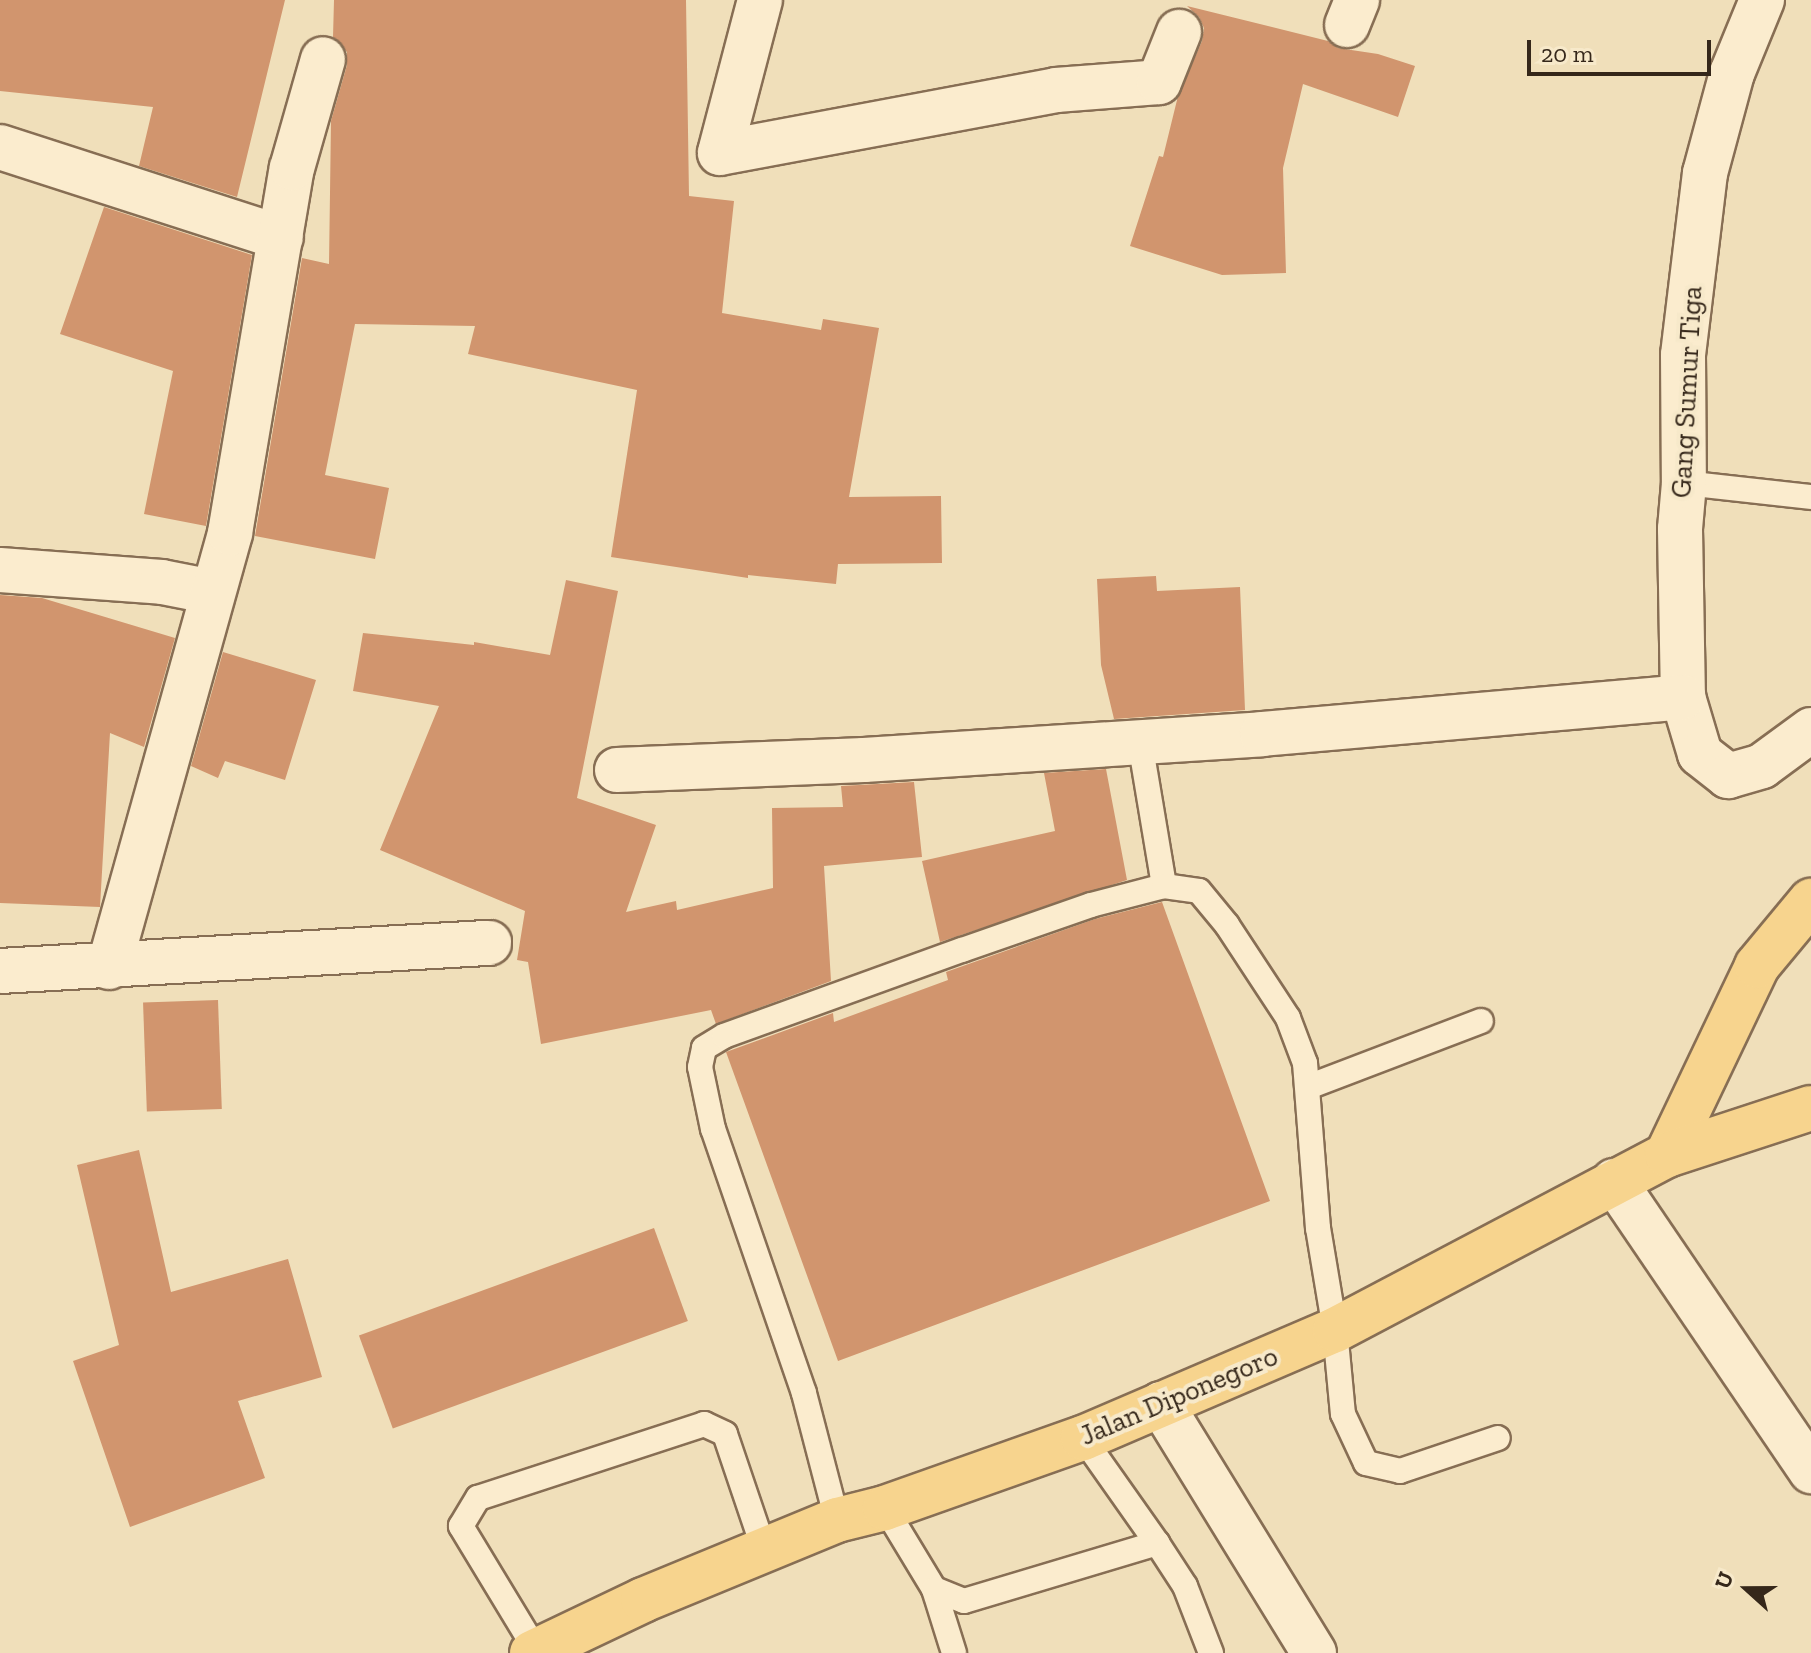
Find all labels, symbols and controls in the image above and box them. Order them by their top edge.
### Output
scale bar [1531,24,1715,74]
text: 20 m [1541,39,1593,68]
street label: Gang Sumur Tiga [1665,285,1709,499]
street label: Jalan Diponegoro [1075,1339,1283,1453]
north arrow [1707,1549,1787,1629]
text: U [1709,1568,1740,1592]

